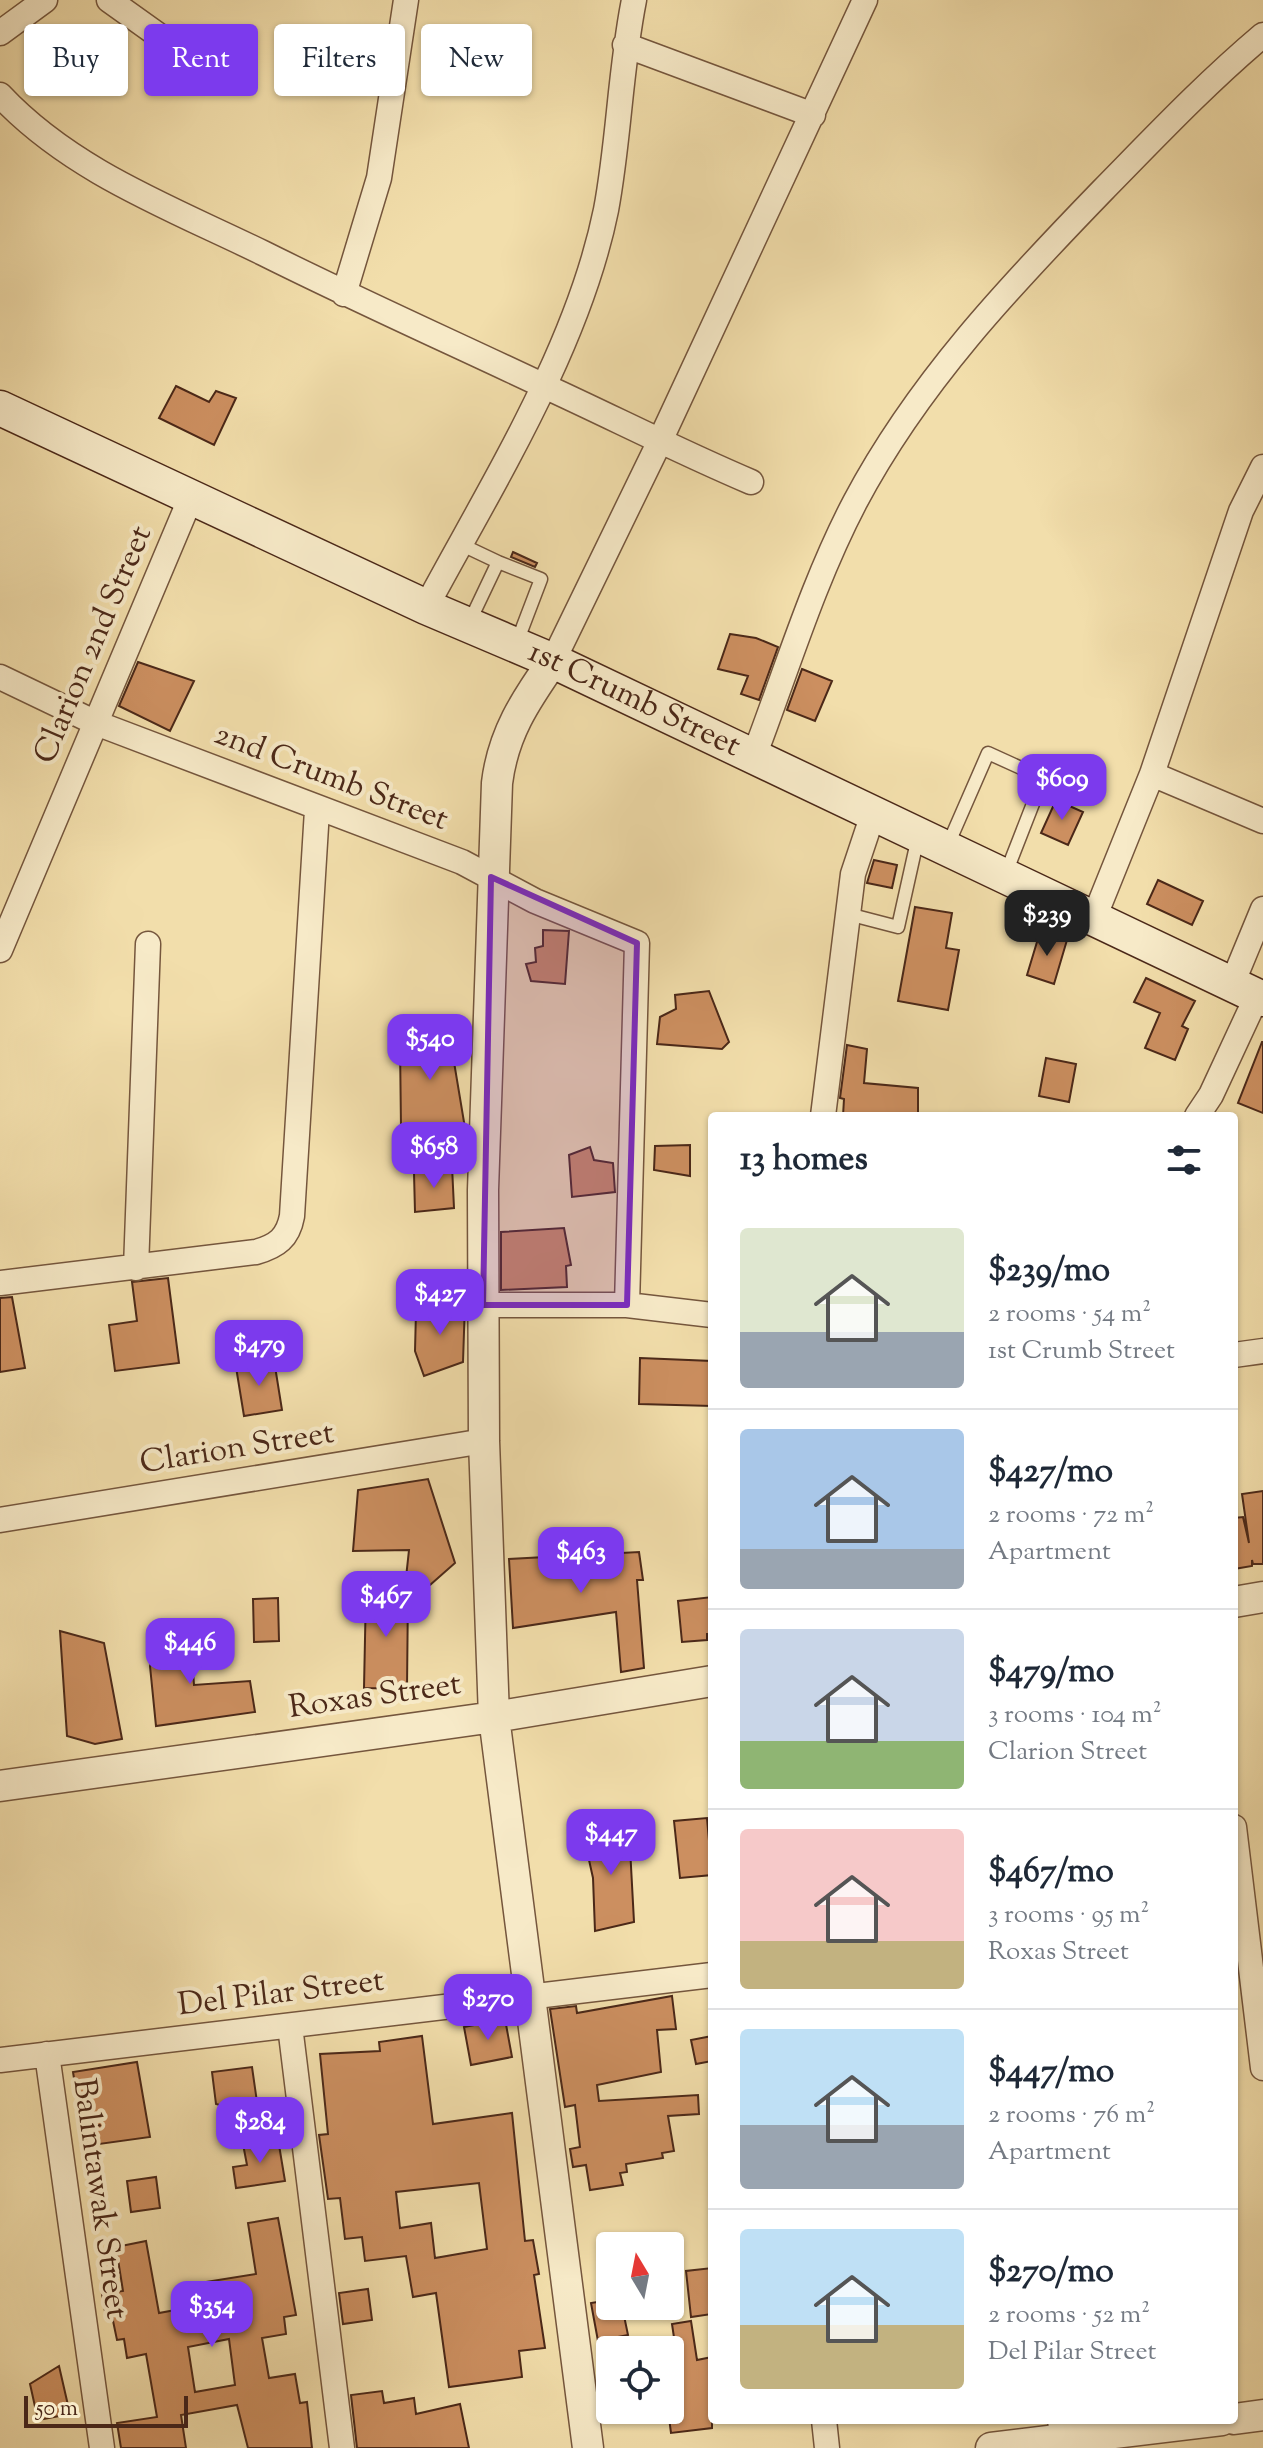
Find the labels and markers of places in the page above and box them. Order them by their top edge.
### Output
pin: $609 [1015,754,1109,822]
pin: $239 [1000,890,1094,958]
pin: $540 [383,1014,477,1082]
pin: $658 [387,1122,481,1190]
pin: $427 [393,1269,487,1337]
pin: $479 [212,1320,306,1388]
pin: $463 [534,1527,628,1595]
pin: $467 [339,1571,433,1639]
pin: $446 [143,1618,237,1686]
pin: $447 [564,1809,658,1877]
pin: $270 [441,1974,535,2042]
pin: $284 [213,2097,307,2165]
pin: $354 [165,2281,259,2349]

